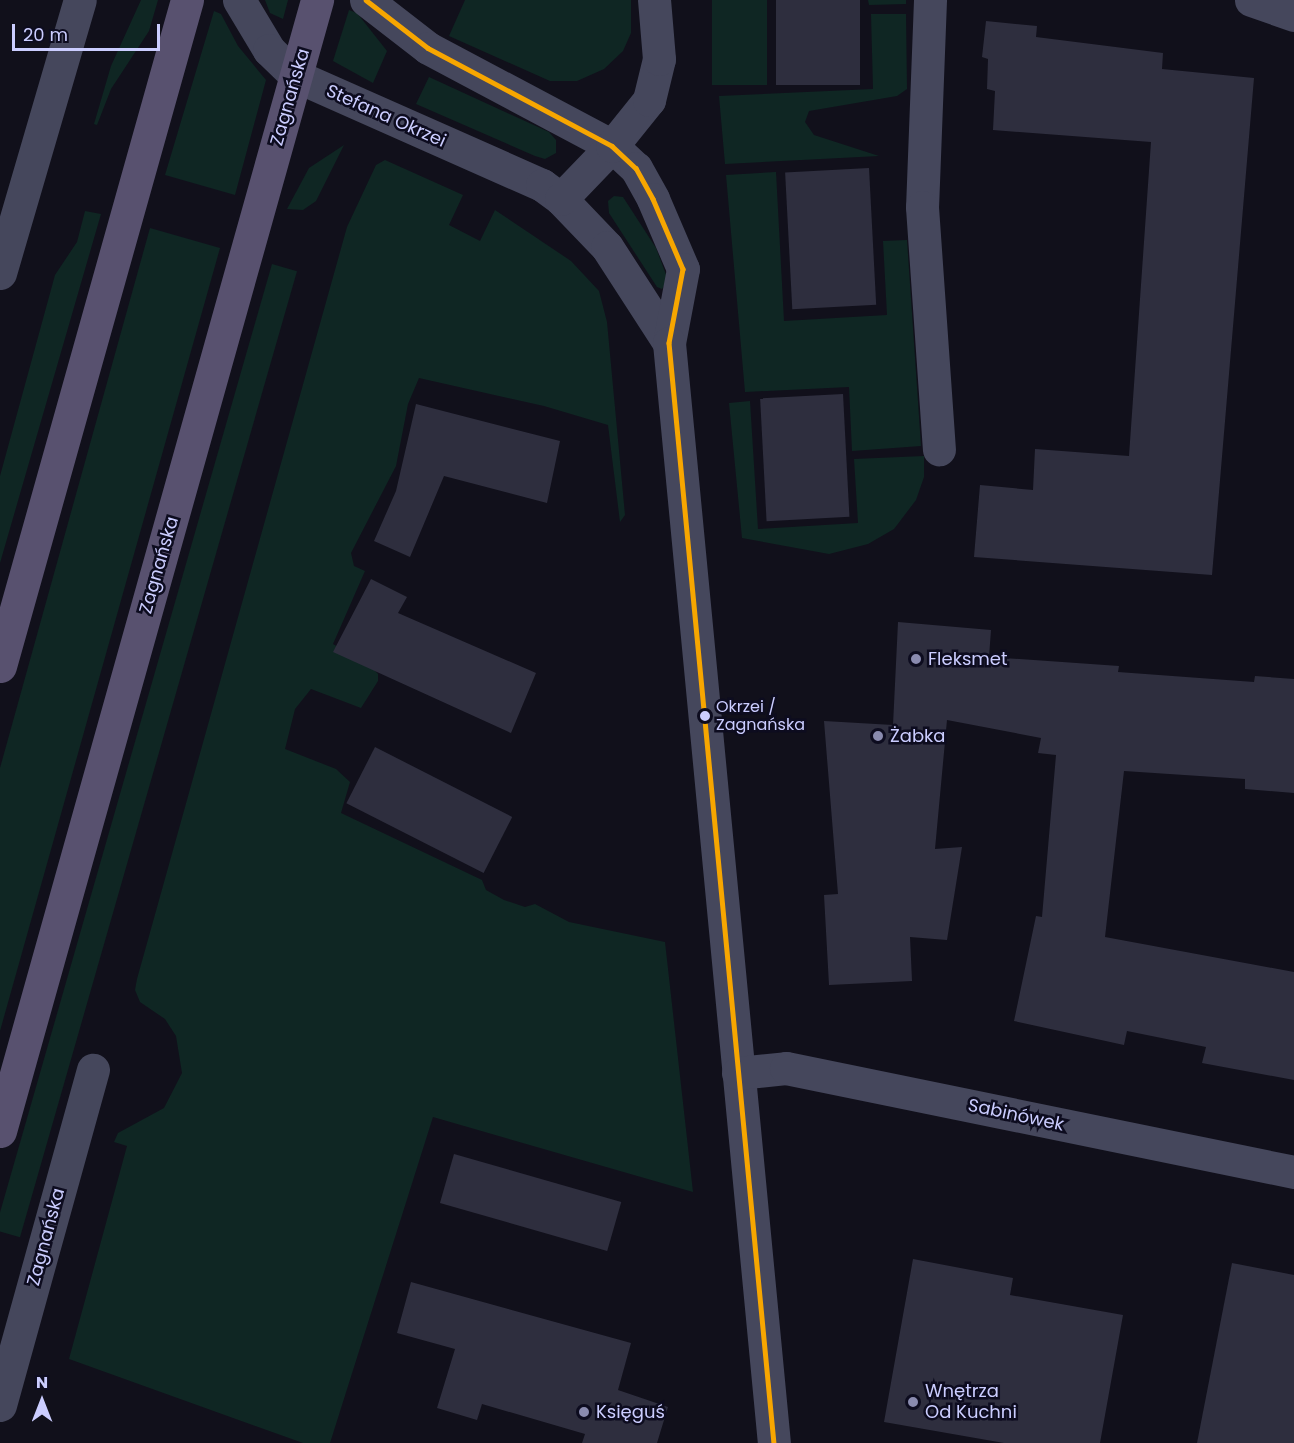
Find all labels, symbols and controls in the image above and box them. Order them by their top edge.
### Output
scale bar [15,12,164,50]
text: 20 m [23,22,68,47]
street label: Zagnańska [266,46,314,148]
street label: Stefana Okrzei [323,80,449,152]
street label: Zagnańska [135,514,183,616]
place label: Fleksmet [928,648,1008,670]
marker: Fleksmet [909,652,923,666]
place label: Okrzei / Zagnańska [716,697,805,735]
marker: Okrzei / Zagnańska [699,710,711,722]
place label: Żabka [890,725,946,747]
marker: Żabka [871,729,885,743]
street label: Sabinówek [966,1094,1066,1136]
street label: Zagnańska [23,1186,69,1288]
north arrow [12,1371,72,1431]
text: N [36,1371,48,1394]
place label: Wnętrza Od Kuchni [925,1381,1017,1424]
marker: Wnętrza Od Kuchni [906,1395,920,1409]
place label: Księguś [596,1401,665,1423]
marker: Księguś [577,1405,591,1419]

